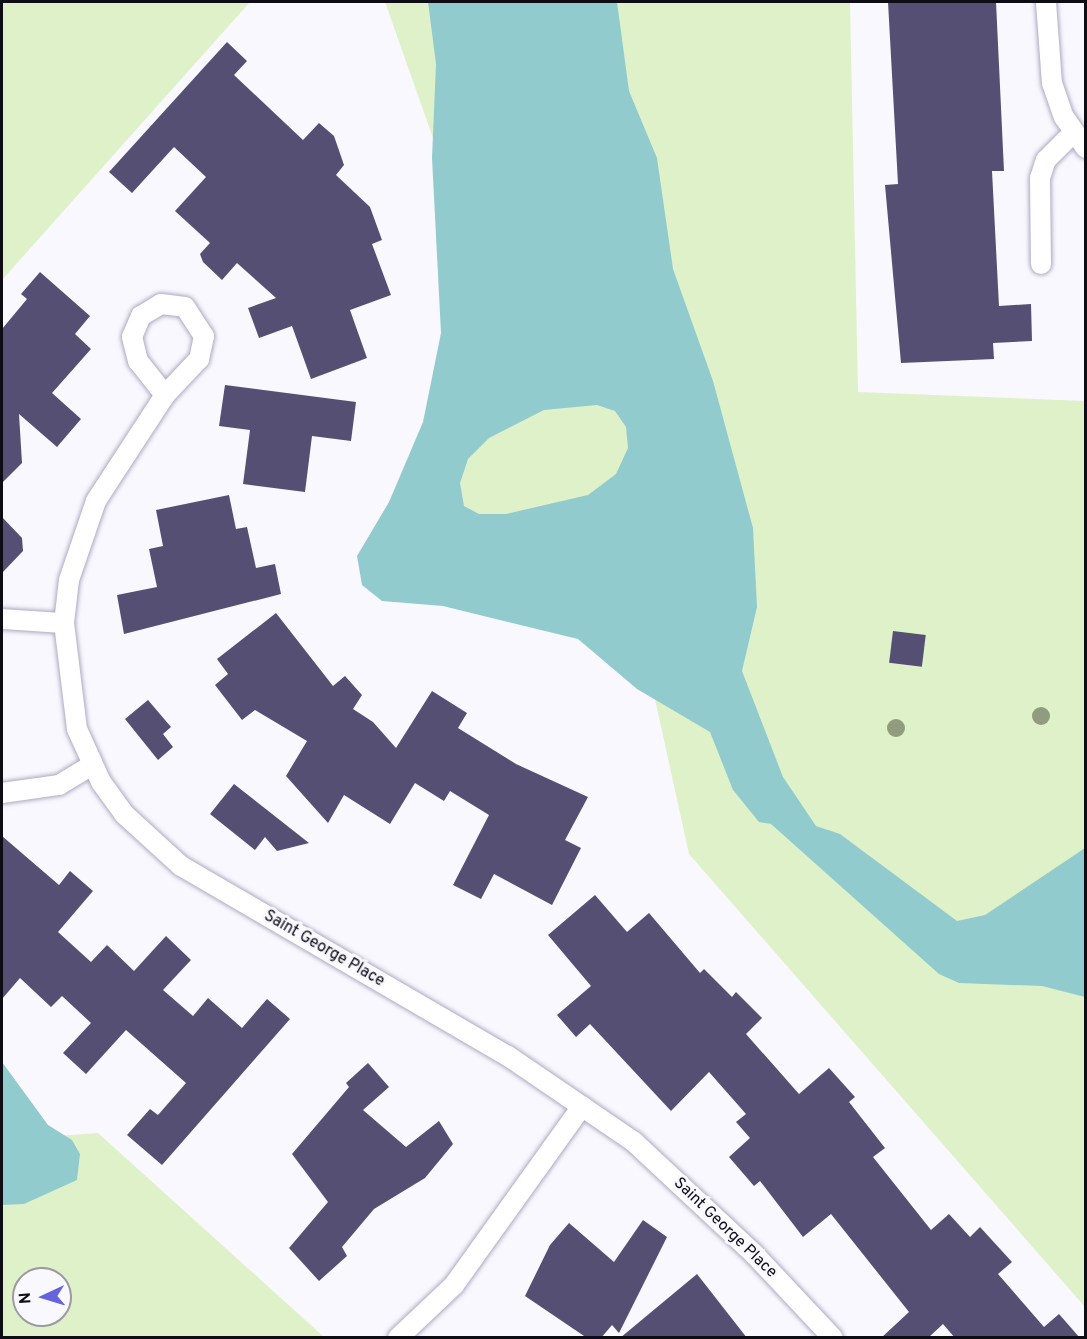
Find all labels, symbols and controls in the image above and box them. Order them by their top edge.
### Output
street label: Saint George Place [260,907,388,991]
street label: Saint George Place [669,1174,781,1282]
north arrow [12,1267,72,1327]
text: N [16,1292,36,1305]

